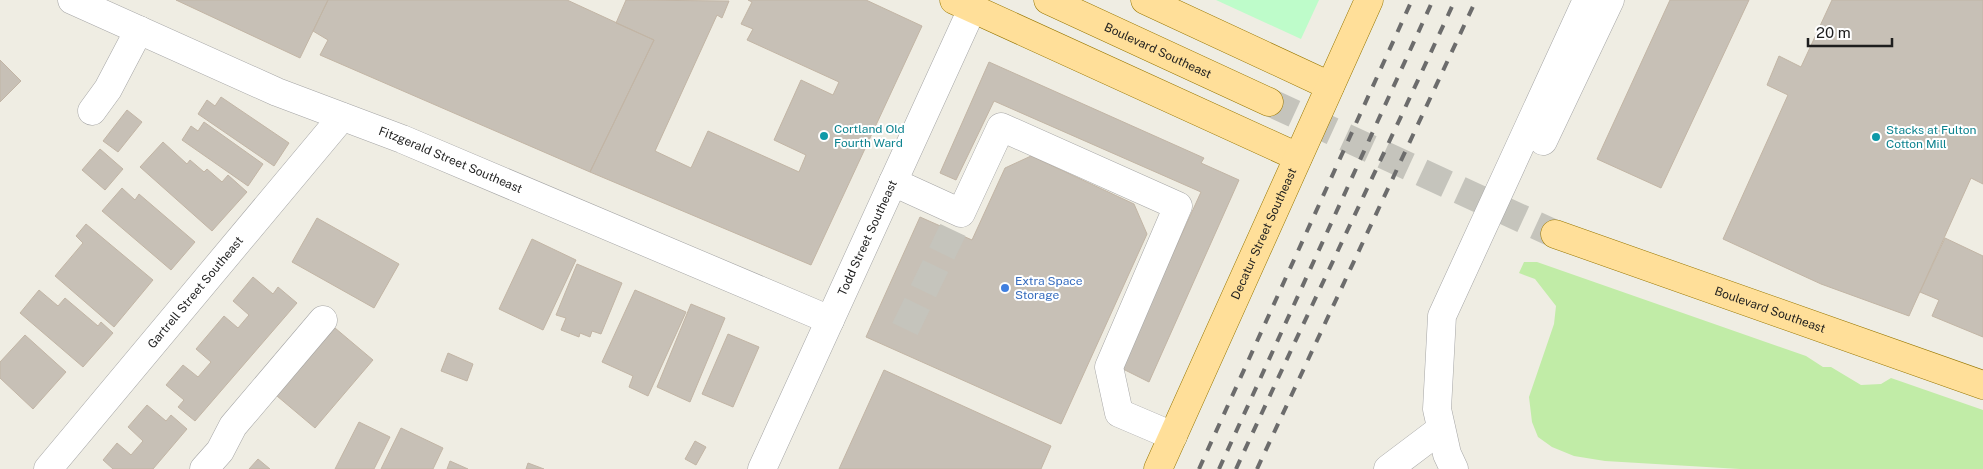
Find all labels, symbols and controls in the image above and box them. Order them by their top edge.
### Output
scale bar [1808,15,1892,47]
street label: Boulevard Southeast [1102,20,1214,82]
text: 20 m [1816,24,1851,41]
place label: Cortland Old Fourth Ward [834,122,905,150]
place label: Stacks at Fulton Cotton Mill [1886,123,1977,151]
street label: Fitzgerald Street Southeast [377,124,525,196]
marker: Cortland Old Fourth Ward [818,130,830,142]
marker: Stacks at Fulton Cotton Mill [1870,131,1882,143]
street label: Decatur Street Southeast [1228,166,1300,302]
street label: Todd Street Southeast [835,178,900,298]
street label: Gartrell Street Southeast [145,233,246,351]
place label: Extra Space Storage [1015,274,1083,302]
marker: Extra Space Storage [999,282,1011,294]
street label: Boulevard Southeast [1713,284,1828,336]

